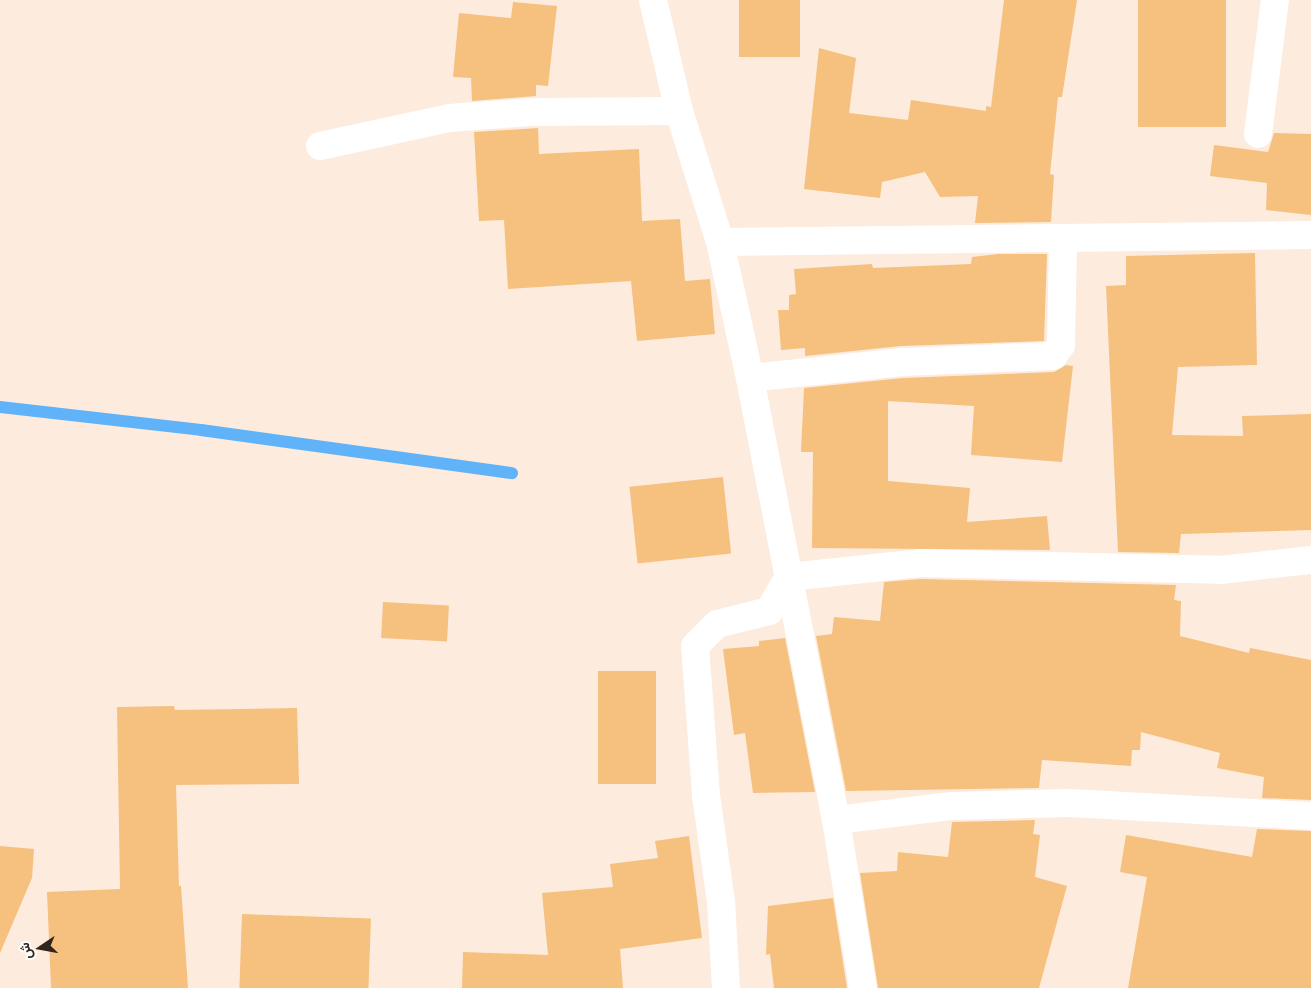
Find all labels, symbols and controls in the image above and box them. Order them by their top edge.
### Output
north arrow [15,923,65,973]
text: ش [16,941,35,961]

